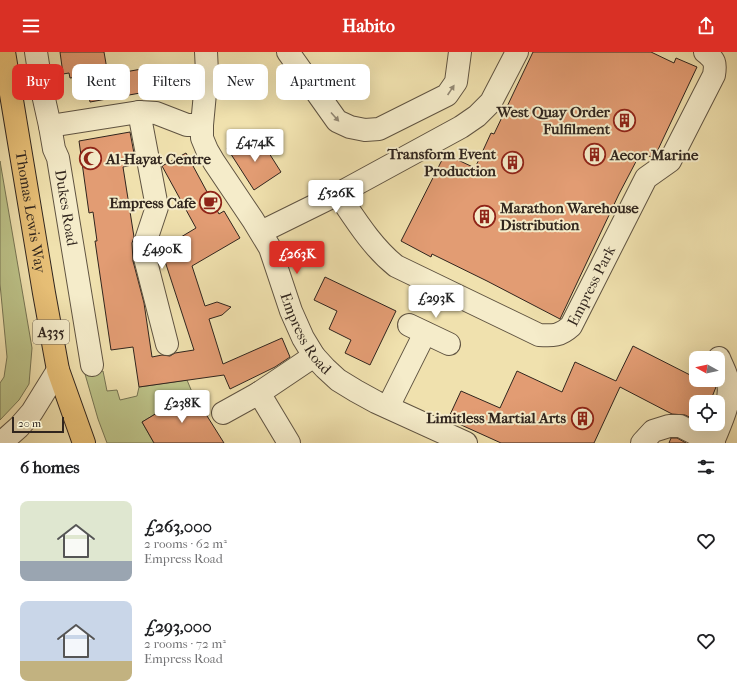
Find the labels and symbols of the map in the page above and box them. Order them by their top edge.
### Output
one-way arrow [447,84,454,96]
place label: West Quay Order Fulfilment [496,103,611,138]
building icon: West Quay Order Fulfilment [612,108,638,134]
one-way arrow [331,112,340,122]
pin: £474K [227,129,283,163]
building icon: Aecor Marine [582,142,608,168]
place label: Transform Event Production [387,145,497,180]
mosque icon: Al-Hayat Centre [78,146,104,172]
place label: Aecor Marine [609,146,699,164]
street label: Thomas Lewis Way [12,149,50,275]
place label: Al-Hayat Centre [105,150,211,168]
building icon: Transform Event Production [499,150,525,176]
street label: Dukes Road [51,168,81,248]
pin: £526K [308,180,364,214]
cafe icon: Empress Cafe [198,190,224,216]
place label: Empress Cafe [109,194,197,212]
place label: Marathon Warehouse Distribution [499,199,639,234]
building icon: Marathon Warehouse Distribution [472,204,498,230]
pin: £490K [134,236,190,270]
pin: £263K [269,241,325,275]
street label: Empress Park [563,243,619,329]
pin: £293K [408,285,464,319]
street label: Empress Road [277,290,336,379]
road number: A335 [33,320,69,344]
north arrow [689,351,725,387]
pin: £238K [154,390,210,424]
building icon: Limitless Martial Arts [569,405,595,431]
place label: Limitless Martial Arts [426,409,566,427]
scale bar [12,415,64,434]

